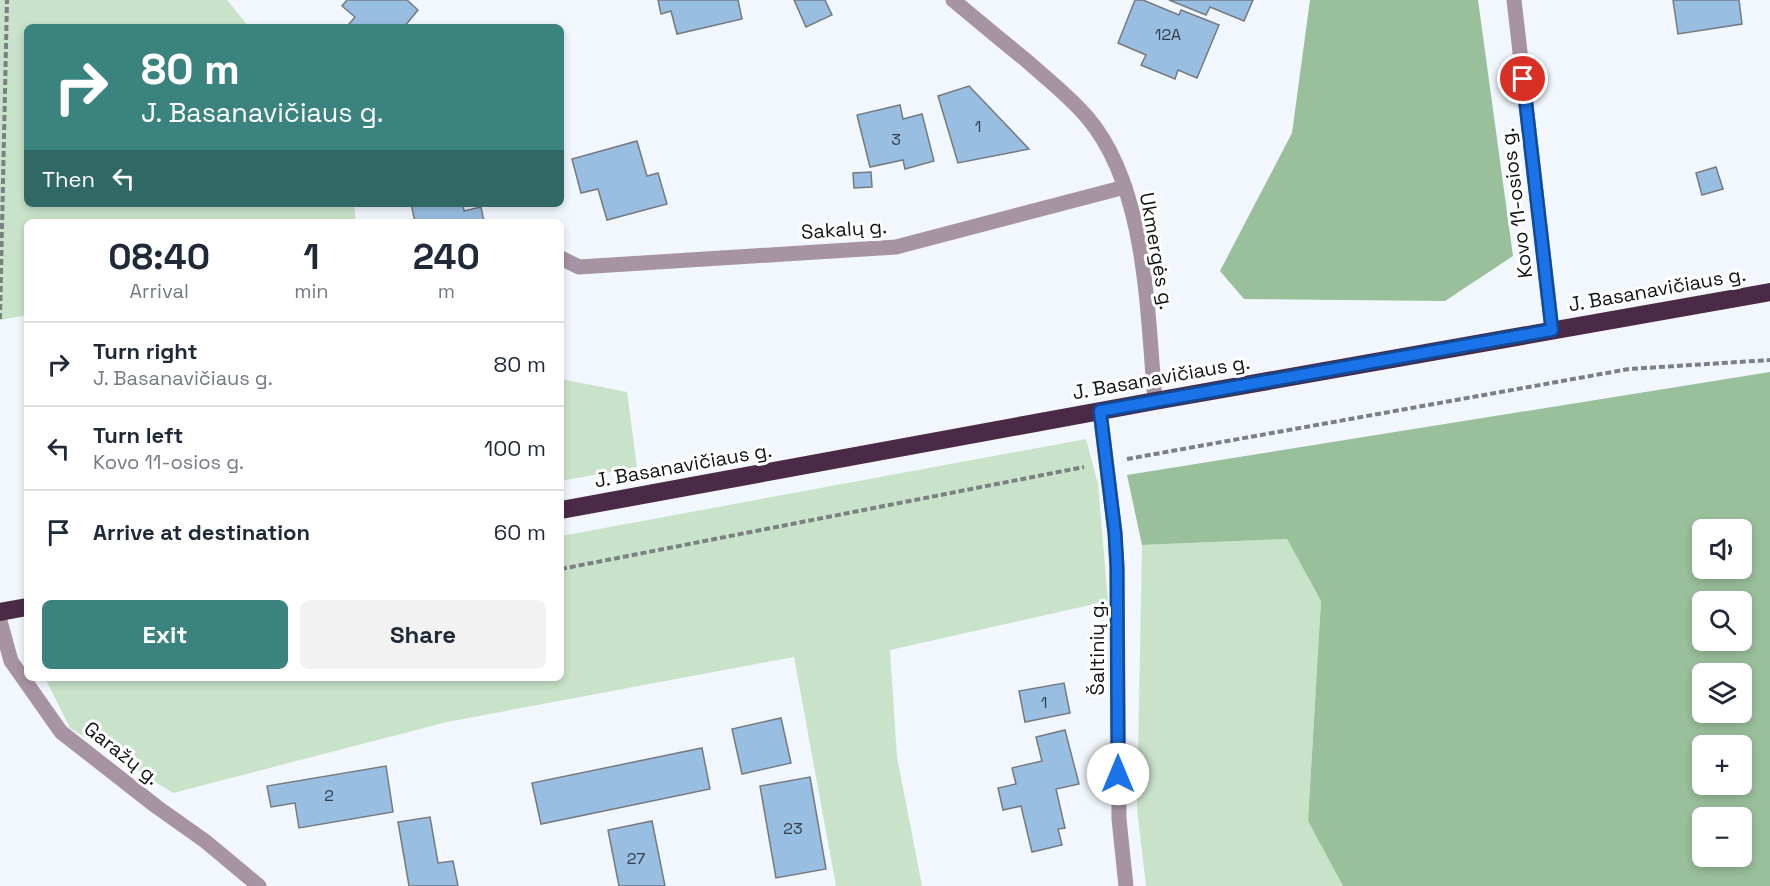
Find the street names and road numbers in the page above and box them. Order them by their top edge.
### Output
street label: Kovo 11-osios g. [1494,126,1538,280]
street label: Ukmergės g. [1134,190,1180,312]
street label: Sakalų g. [800,213,888,245]
street label: J. Basanavičiaus g. [1566,261,1748,317]
street label: J. Basanavičiaus g. [1070,349,1252,405]
street label: J. Basanavičiaus g. [592,437,774,493]
street label: Šaltinių g. [1084,600,1110,696]
street label: Garažų g. [79,715,165,791]

